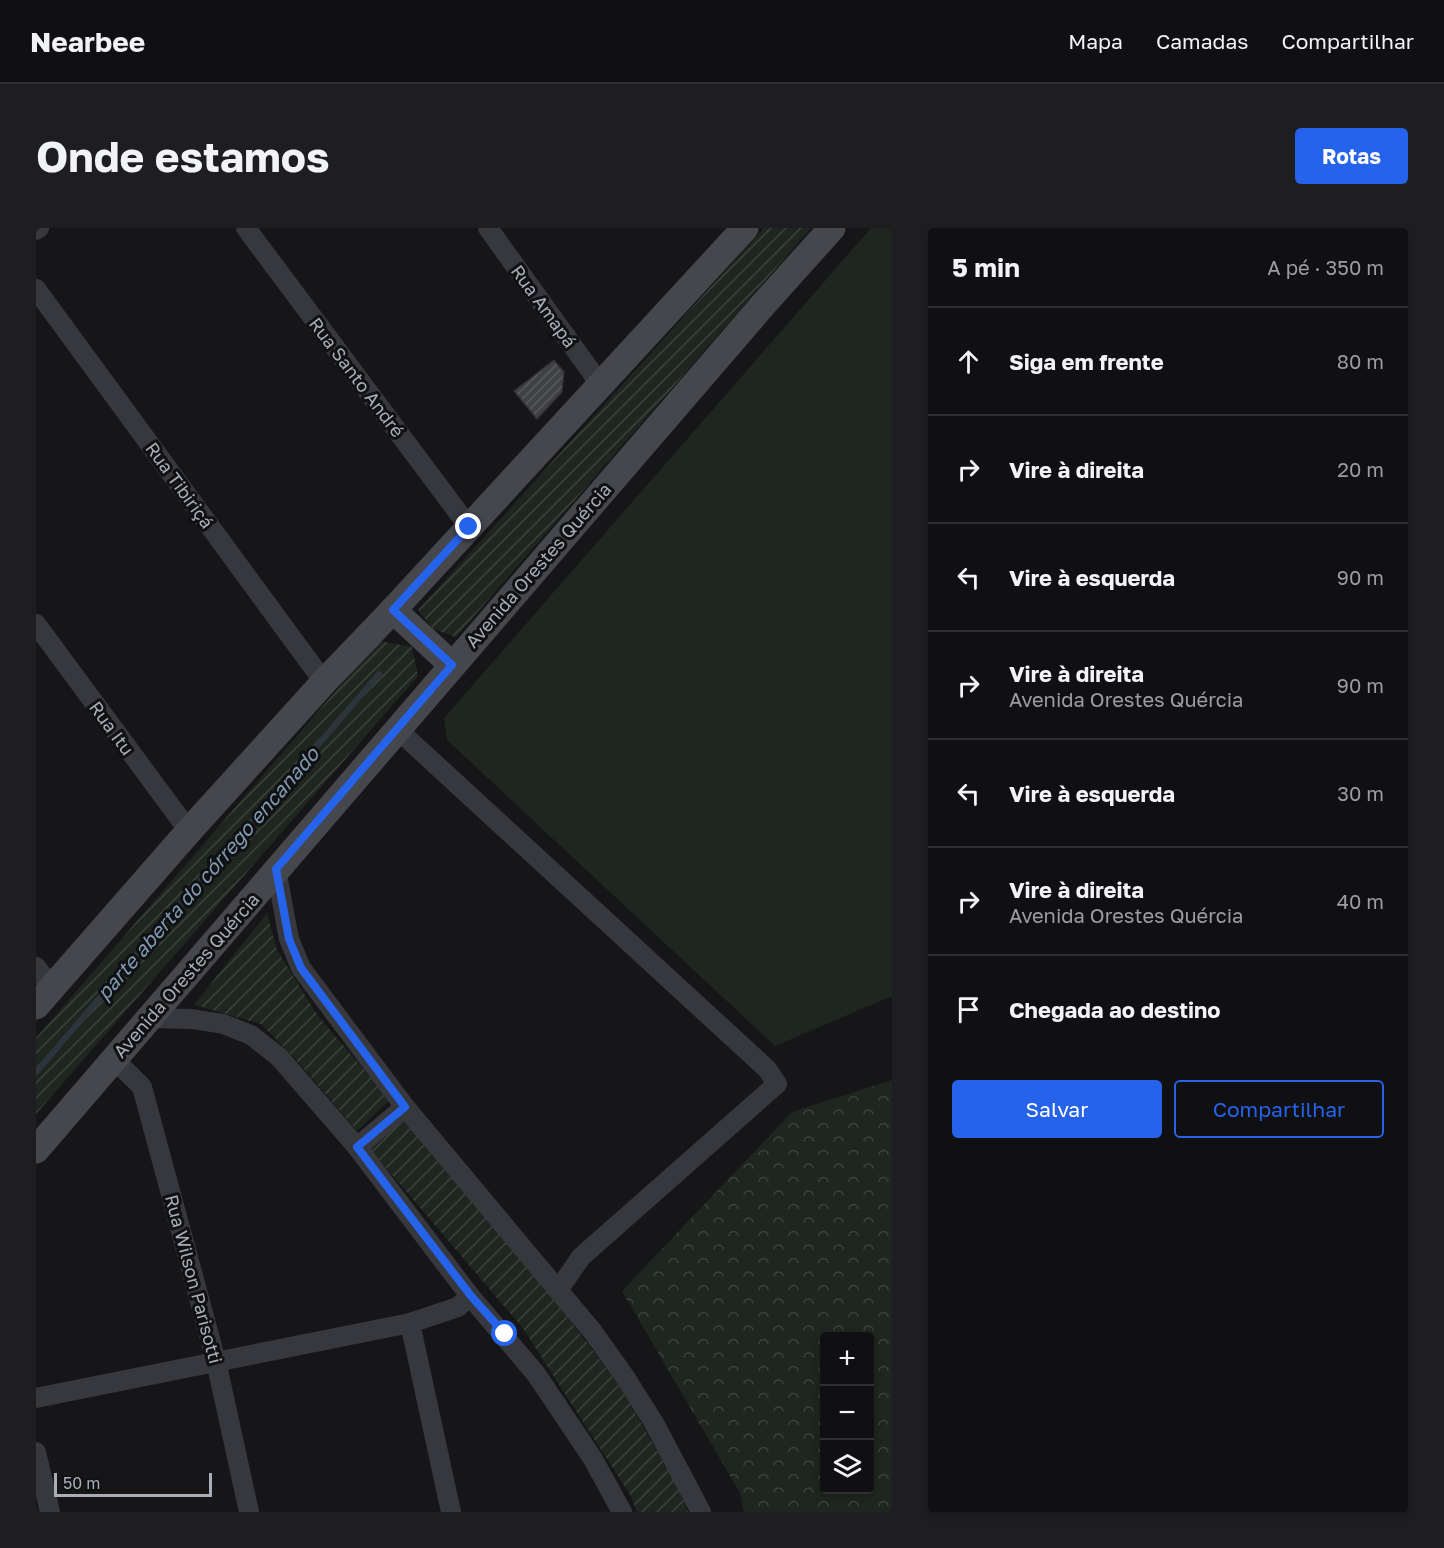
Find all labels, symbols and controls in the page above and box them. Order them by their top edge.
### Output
text: Nearbee [30,25,145,58]
text: Mapa [1068,28,1123,54]
text: Camadas [1156,28,1248,54]
text: Compartilhar [1281,28,1414,54]
button: Rotas [1295,128,1408,184]
text: Onde estamos [36,131,330,181]
text: 5 min [952,252,1020,283]
text: A pé · 350 m [1267,255,1384,279]
street label: Rua Amapá [507,260,581,352]
street label: Rua Santo André [305,313,409,441]
icon: ahead [952,345,985,378]
text: Siga em frente [1009,348,1164,375]
text: 80 m [1337,349,1384,373]
street label: Rua Tibiriçá [141,438,219,532]
icon: right [952,453,985,486]
text: Vire à direita [1009,456,1144,483]
text: 20 m [1337,457,1384,481]
street label: Avenida Orestes Quércia [461,478,615,652]
route end [455,513,481,539]
icon: left [952,561,985,594]
text: Vire à esquerda [1009,564,1175,591]
text: 90 m [1337,565,1384,589]
text: Vire à direita [1009,660,1144,687]
icon: right [952,669,985,702]
text: 90 m [1337,673,1384,697]
text: Avenida Orestes Quércia [1009,687,1243,711]
street label: Rua Itu [85,697,139,759]
water label: parte aberta do córrego encanado [91,741,325,1005]
icon: left [952,777,985,810]
text: Vire à esquerda [1009,780,1175,807]
text: 30 m [1337,781,1384,805]
text: Vire à direita [1009,876,1144,903]
icon: right [952,885,985,918]
street label: Avenida Orestes Quércia [109,888,263,1062]
text: 40 m [1337,889,1384,913]
text: Avenida Orestes Quércia [1009,903,1243,927]
icon: arrive [952,993,985,1026]
text: Chegada ao destino [1009,996,1221,1023]
button: Salvar [952,1080,1162,1138]
button: Compartilhar [1174,1080,1384,1138]
street label: Rua Wilson Parisotti [161,1192,227,1366]
route start [491,1320,517,1346]
map controls [820,1332,874,1494]
button: + [820,1332,874,1386]
button: − [820,1386,874,1440]
button: layers [820,1440,874,1494]
scale bar [54,1470,212,1498]
text: 50 m [63,1473,100,1493]

